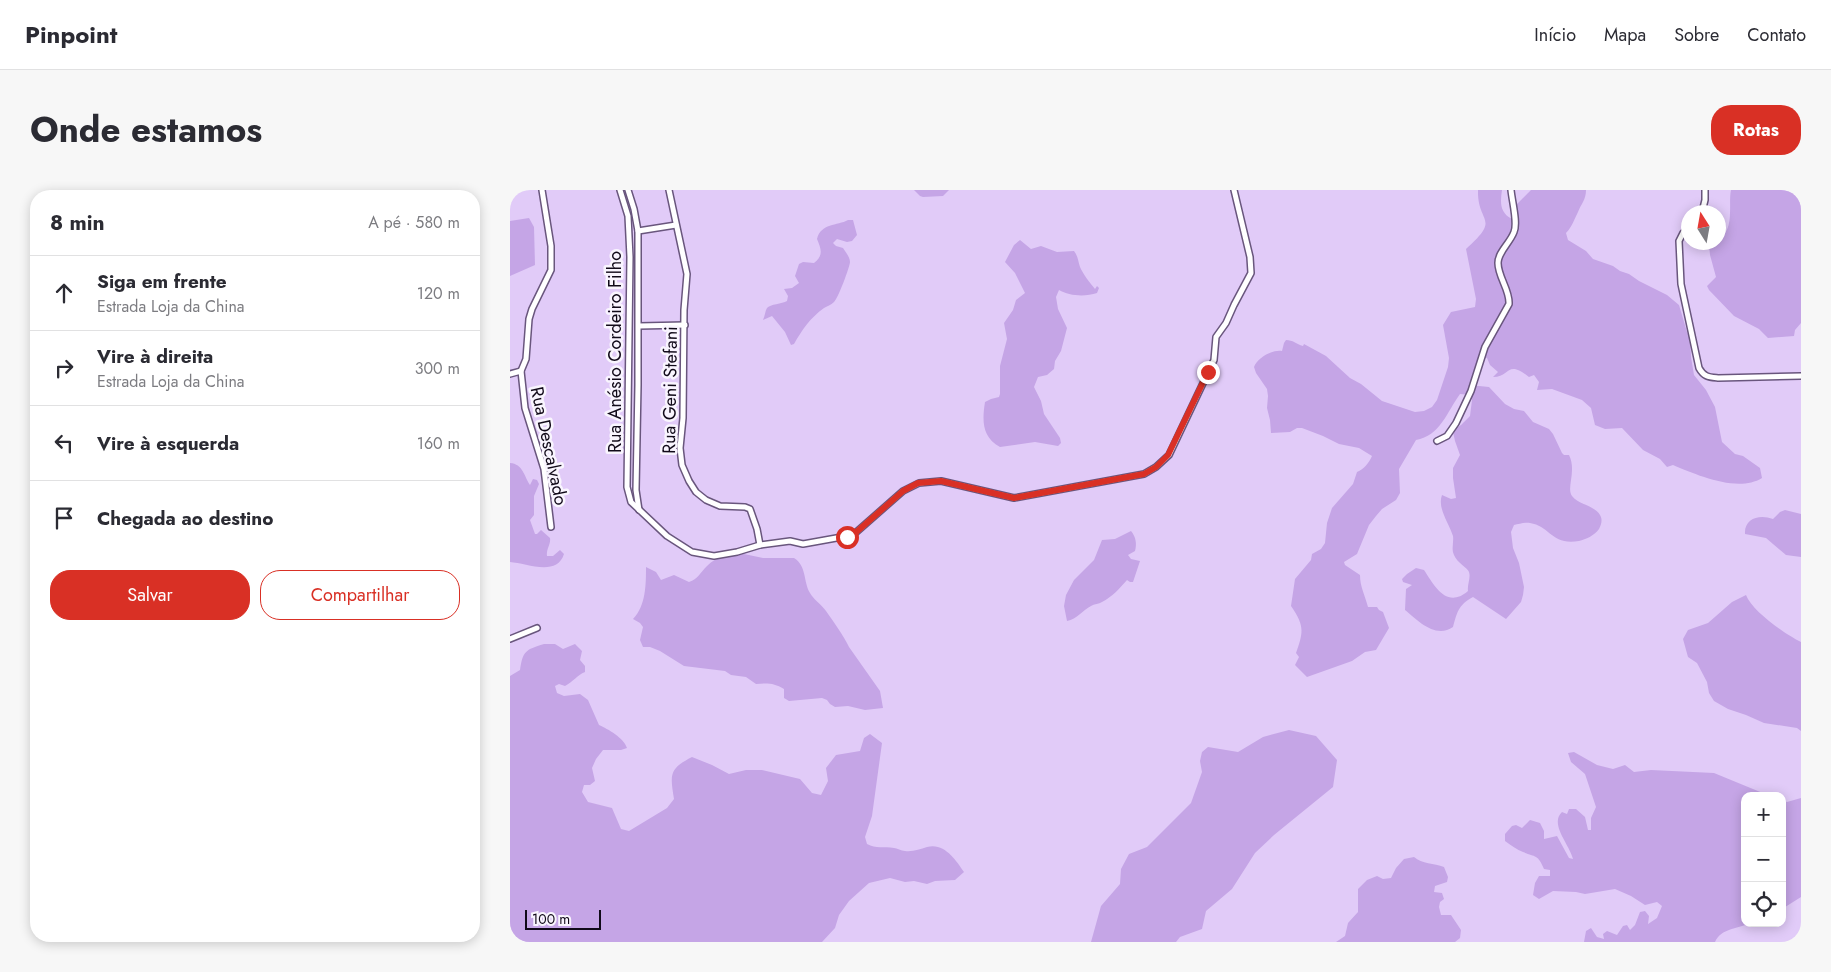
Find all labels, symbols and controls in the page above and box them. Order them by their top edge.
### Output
text: Pinpoint [25,17,117,52]
text: Início [1534,22,1576,48]
text: Mapa [1604,22,1646,48]
text: Sobre [1674,22,1719,48]
text: Contato [1747,22,1806,48]
text: Onde estamos [30,105,262,155]
button: Rotas [1711,105,1801,155]
north arrow [1681,205,1726,250]
text: 8 min [50,208,105,238]
text: A pé · 580 m [368,211,460,234]
street label: Rua Anésio Cordeiro Filho [602,251,628,453]
text: Siga em frente [97,268,227,295]
icon: ahead [50,279,78,307]
text: 120 m [417,282,460,305]
text: Estrada Loja da China [97,295,245,318]
street label: Rua Geni Stefani [656,326,684,454]
text: Vire à direita [97,343,213,370]
icon: right [50,354,78,382]
text: 300 m [415,357,460,380]
route end [1197,361,1220,384]
text: Estrada Loja da China [97,370,245,393]
street label: Rua Descalvado [524,384,574,508]
icon: left [50,429,78,457]
text: Vire à esquerda [97,430,239,457]
text: 160 m [417,432,460,455]
icon: arrive [50,504,78,532]
text: Chegada ao destino [97,505,273,532]
route start [836,526,859,549]
button: Salvar [50,570,250,620]
button: Compartilhar [260,570,460,620]
map controls [1741,792,1786,927]
button: + [1741,792,1786,837]
button: − [1741,837,1786,882]
button: locate [1741,882,1786,927]
scale bar [525,907,601,930]
text: 100 m [532,909,570,929]

